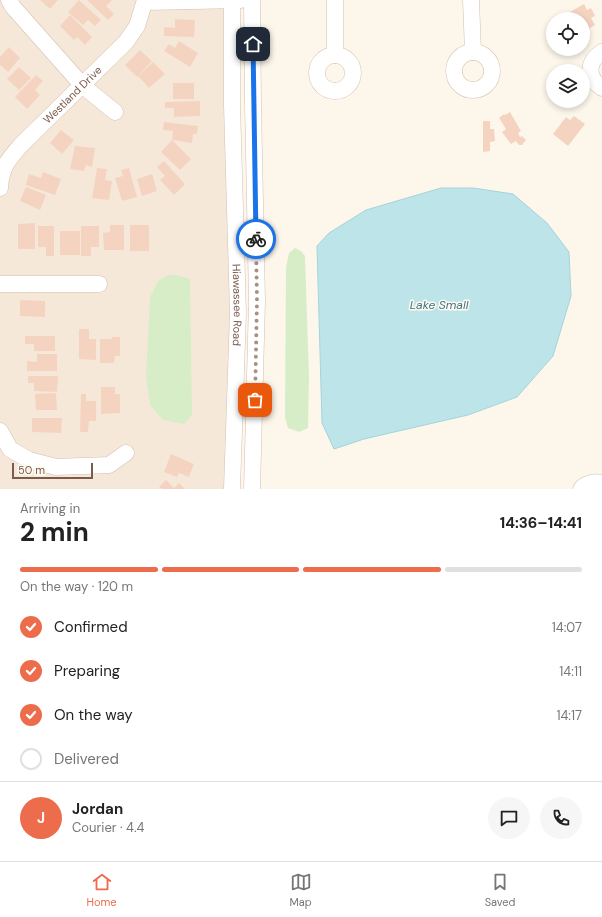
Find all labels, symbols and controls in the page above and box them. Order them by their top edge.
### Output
map controls [546,12,590,108]
button: locate [546,12,590,56]
pin [236,27,270,61]
icon: home [242,33,264,55]
street label: Westland Drive [40,63,105,126]
button: layers [546,64,590,108]
courier [236,219,276,259]
icon: bike [245,228,267,250]
street label: Hiawassee Road [230,264,245,346]
water label: Lake Small [410,297,469,313]
pin [238,383,272,417]
icon: bag [244,389,266,411]
scale bar [12,461,93,480]
text: 50 m [18,463,45,477]
text: Arriving in [20,500,80,517]
text: 14:36–14:41 [500,513,582,533]
text: 2 min [20,515,89,549]
text: On the way · 120 m [20,578,133,595]
icon: check [20,616,42,638]
text: Confirmed [54,617,128,637]
text: 14:07 [552,619,582,636]
icon: check [20,660,42,682]
text: Preparing [54,661,120,681]
text: 14:11 [559,663,582,680]
icon: check [20,704,42,726]
text: On the way [54,705,133,725]
text: 14:17 [556,707,582,724]
text: Delivered [54,749,119,769]
button: chat [488,797,530,839]
button: phone [540,797,582,839]
text: Jordan [72,799,123,819]
text: J [37,808,45,828]
text: Courier · 4.4 [72,819,144,836]
tab: Home [86,871,117,909]
tab: Map [290,871,312,909]
tab: Saved [485,871,515,909]

